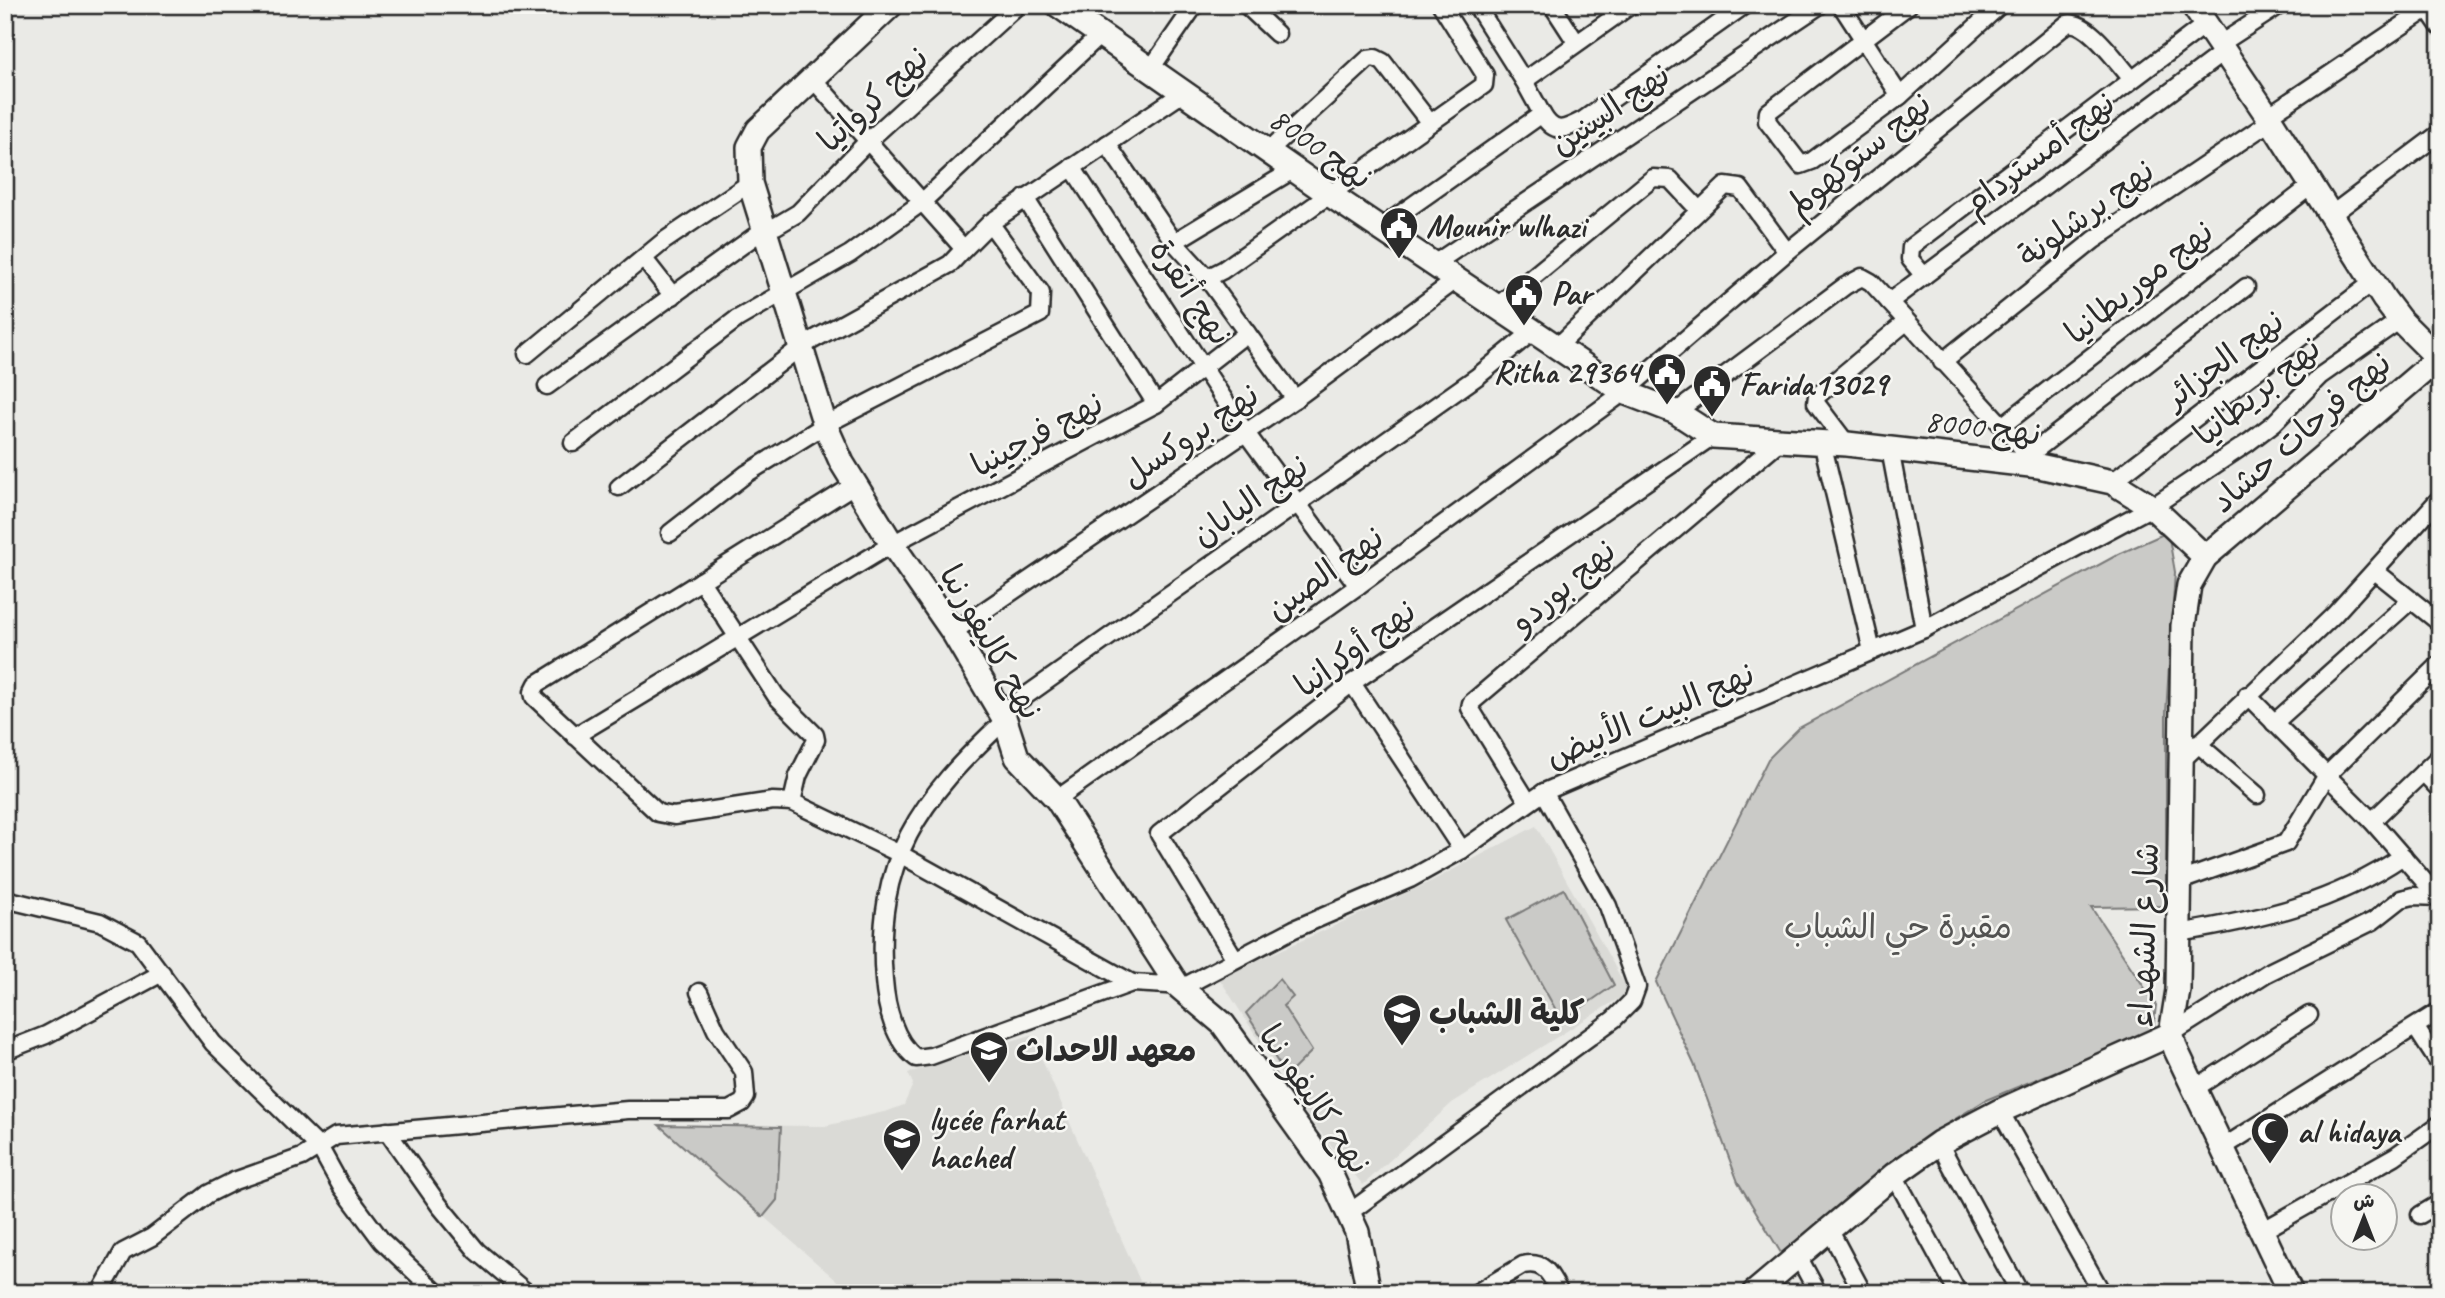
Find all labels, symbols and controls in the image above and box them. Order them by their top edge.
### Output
street label: نهج كرواتيا [809,37,938,162]
street label: نهج البينين [1542,54,1679,165]
street label: نهج أمستردام [1954,82,2126,227]
street label: نهج ستوكهولم [1778,83,1942,228]
street label: نهج 8000 [1261,97,1381,199]
street label: نهج برشلونة [2009,149,2163,277]
public building icon: Mounir wlhazi [1378,205,1420,260]
place label: Mounir wlhazi [1426,205,1590,247]
street label: نهج موريطانيا [2056,211,2223,354]
street label: نهج أنقرة [1139,231,1242,354]
public building icon: Par [1503,272,1545,327]
place label: Par [1551,272,1596,314]
street label: نهج الجزائر [2153,300,2293,420]
street label: نهج بريطانيا [2185,327,2330,456]
street label: نهج فرحات حشاد [2202,342,2401,523]
place label: Ritha 29364 [1493,351,1644,393]
public building icon: Ritha 29364 [1646,351,1688,406]
public building icon: Farida13029 [1691,363,1733,418]
place label: Farida13029 [1739,363,1891,405]
street label: نهج بروكسل [1113,374,1268,497]
street label: نهج فرجينيا [964,382,1111,487]
street label: نهج 8000 [1923,399,2043,456]
street label: نهج اليابان [1183,445,1317,556]
street label: نهج الصين [1258,516,1393,631]
street label: نهج بوردو [1499,530,1625,645]
street label: نهح كاليفورنيا [930,557,1052,727]
street label: نهج أوكرانيا [1286,590,1425,707]
street label: نهج البيت الأبيض [1539,651,1761,779]
street label: شارع الشهداء [2120,842,2170,1028]
park label: مقبرة حي الشباب [1784,906,2012,956]
school or university icon: كلية الشباب [1381,992,1423,1047]
place label: كلية الشباب [1429,992,1585,1034]
street label: نهح كاليفورنيا [1250,1016,1380,1182]
school or university icon: معهد الاحداث [968,1029,1010,1084]
place label: معهد الاحداث [1016,1029,1197,1071]
place label: lycée farhat hached [929,1098,1067,1178]
mosque icon: al hidaya [2249,1110,2291,1165]
place label: al hidaya [2297,1110,2402,1152]
school or university icon: lycée farhat hached [881,1117,923,1172]
north arrow [2330,1182,2400,1252]
text: ش [2354,1189,2375,1213]

